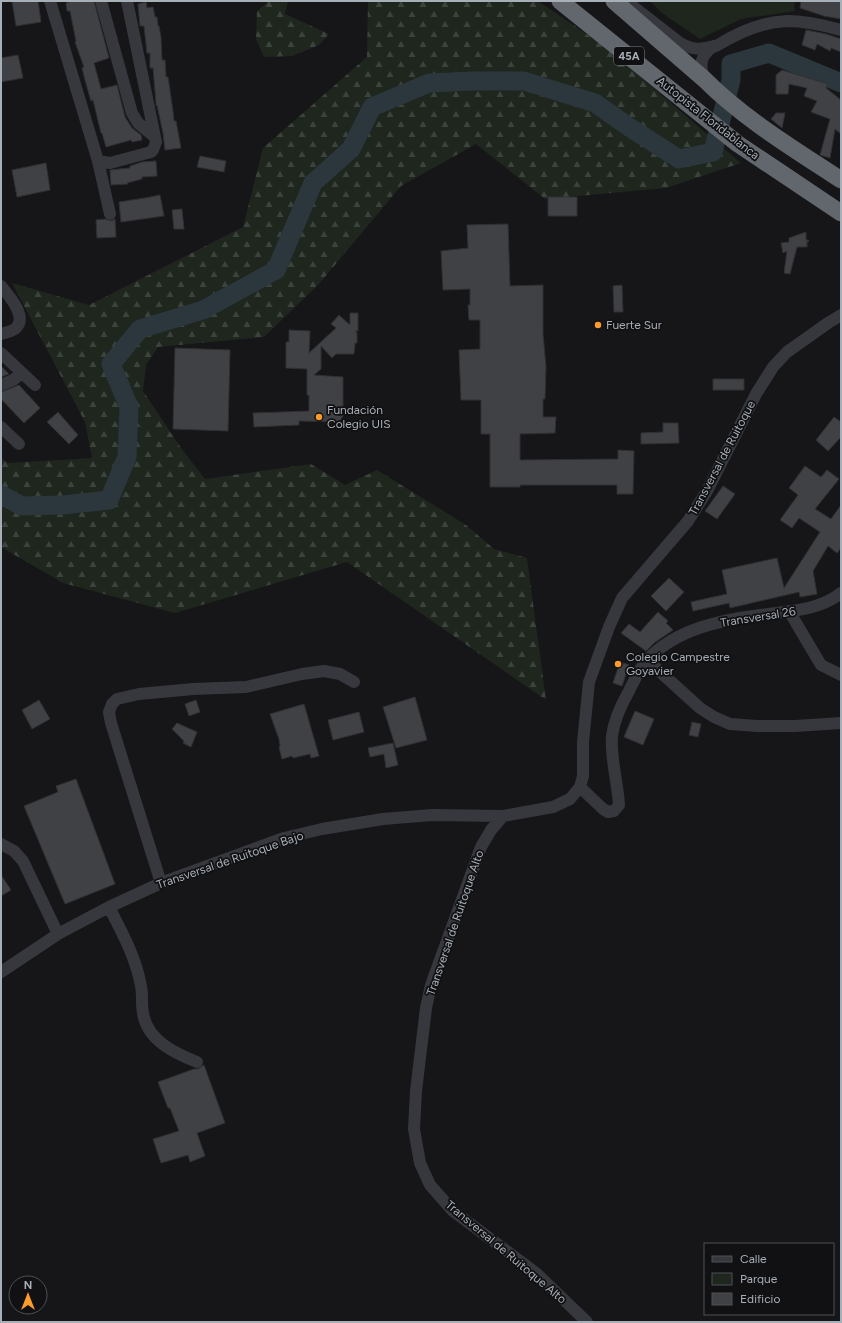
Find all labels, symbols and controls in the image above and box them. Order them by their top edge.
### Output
road number: 45A [614,47,644,65]
street label: Autopista Floridablanca [654,74,762,162]
place label: Fuerte Sur [606,318,662,332]
marker: Fuerte Sur [593,320,603,330]
street label: Transversal de Ruitoque [686,398,758,518]
place label: Fundación Colegio UIS [327,403,391,431]
marker: Fundación Colegio UIS [314,412,324,422]
street label: Transversal 26 [719,604,797,630]
place label: Colegio Campestre Goyavier [626,650,730,678]
marker: Colegio Campestre Goyavier [613,659,623,669]
street label: Transversal de Ruitoque Bajo [155,828,305,892]
street label: Transversal de Ruitoque Alto [423,848,487,998]
street label: Transversal de Ruitoque Alto [443,1197,569,1307]
legend [704,1243,834,1315]
text: Calle [740,1252,767,1266]
text: Parque [740,1272,778,1286]
north arrow [8,1275,48,1315]
text: N [24,1279,32,1292]
text: Edificio [740,1292,780,1306]

